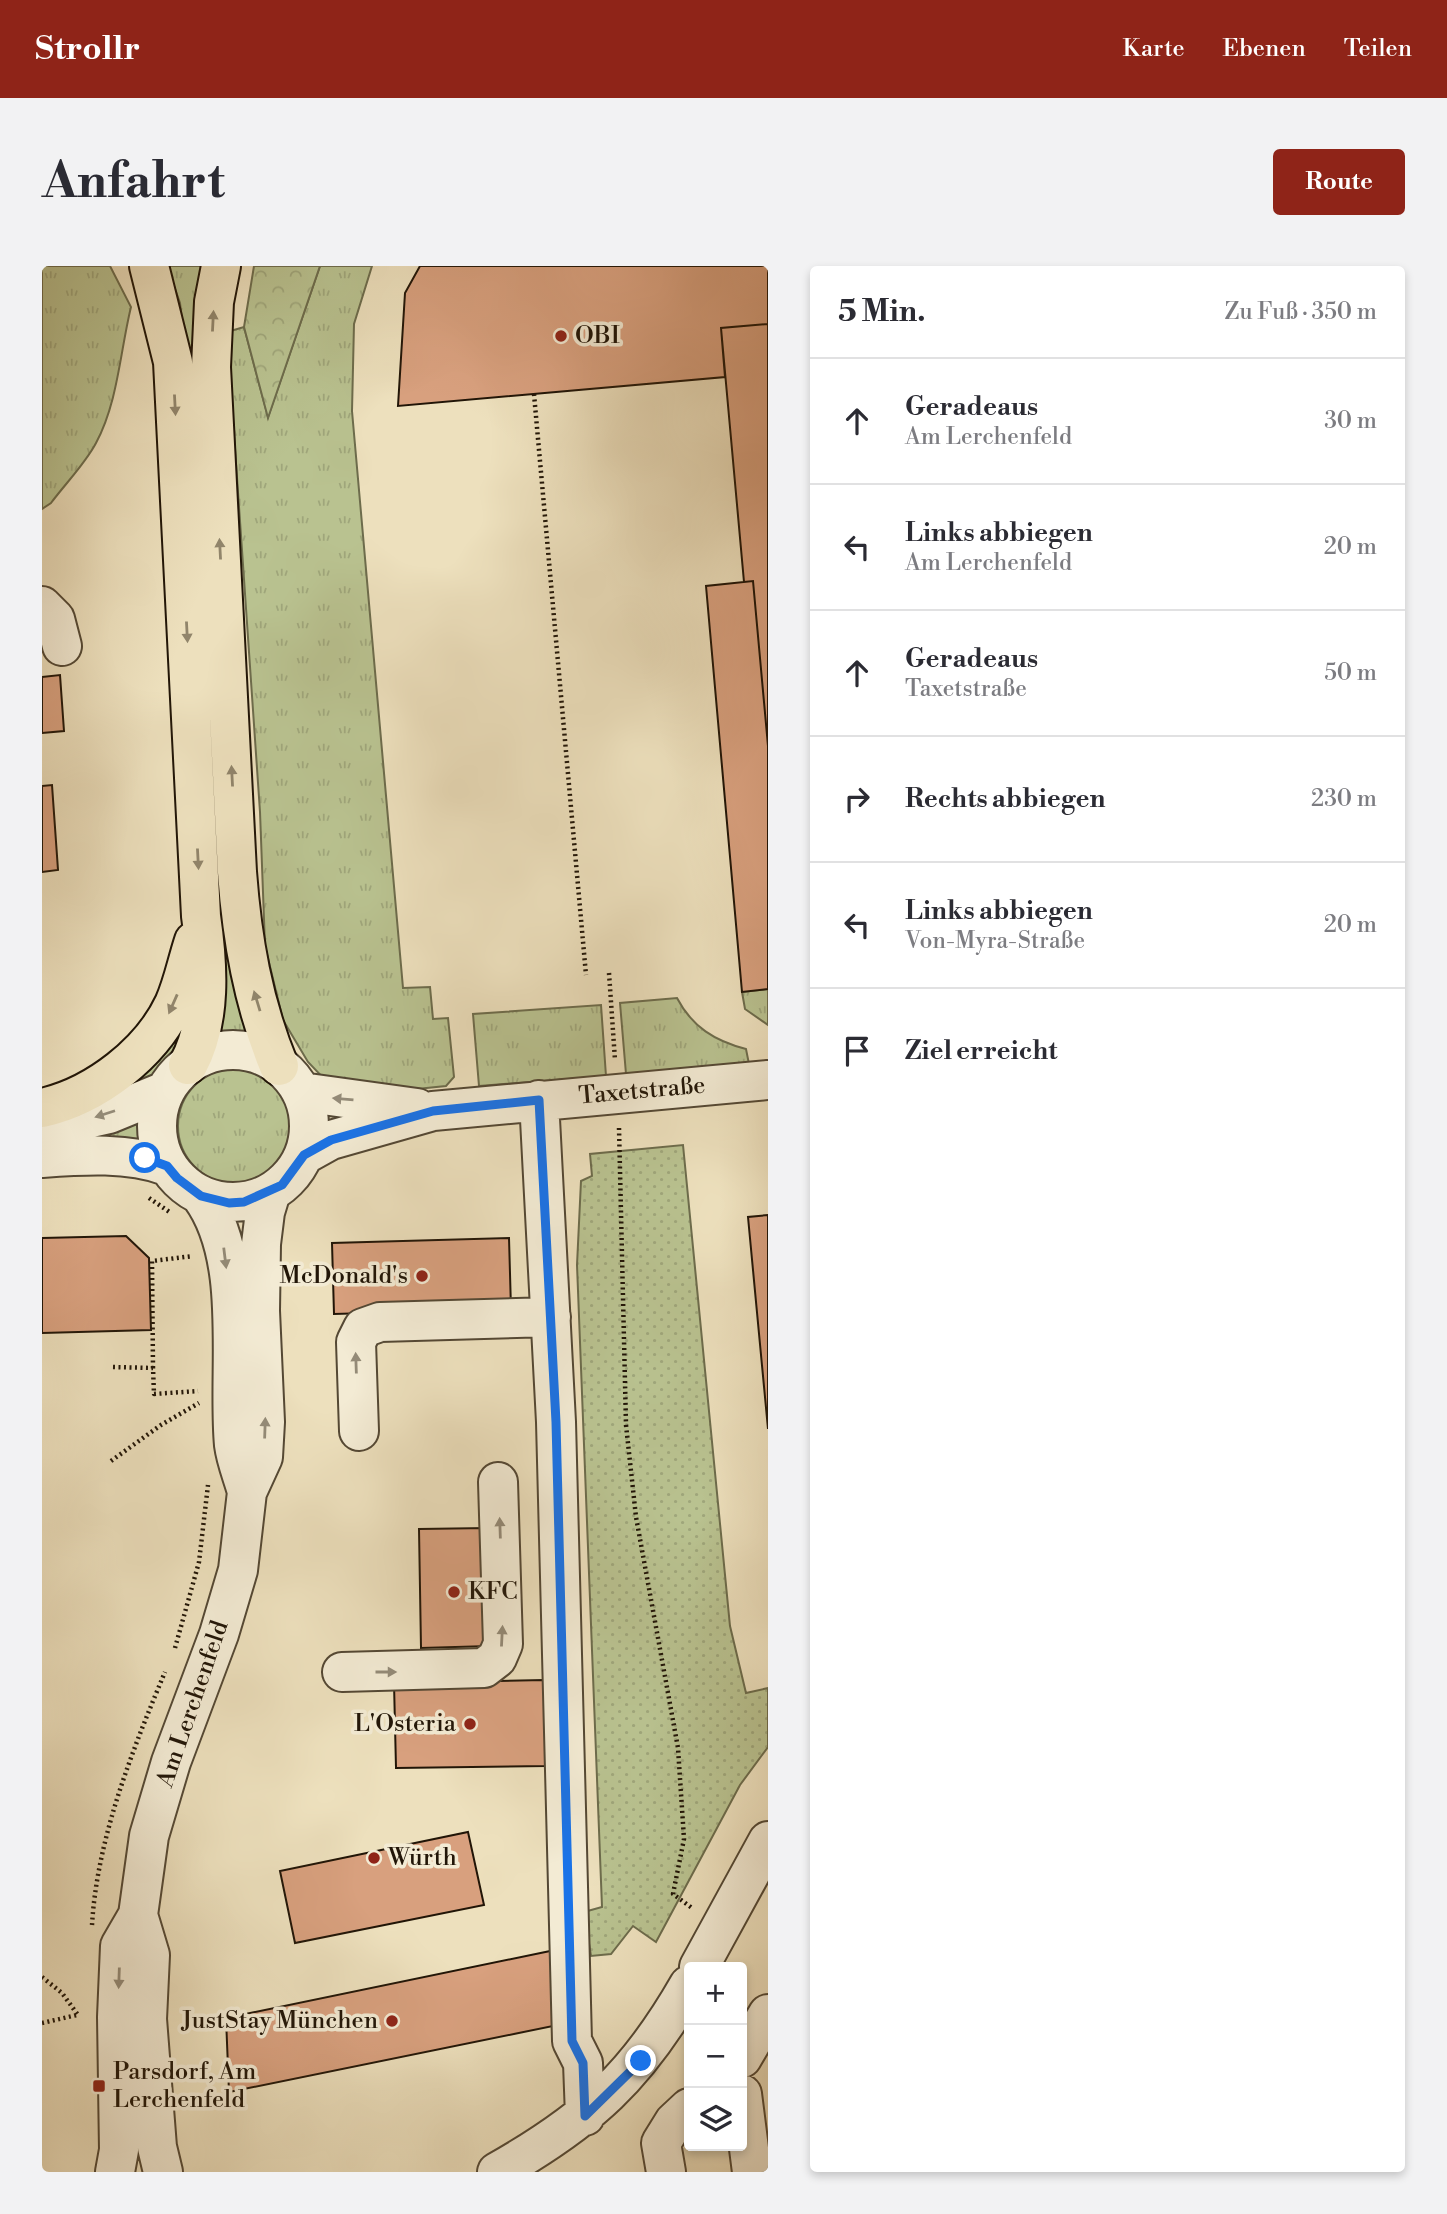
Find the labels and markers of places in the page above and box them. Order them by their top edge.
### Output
place label: OBI [575,321,620,351]
marker: OBI [553,328,569,344]
place label: McDonald's [279,1261,408,1291]
marker: McDonald's [414,1268,430,1284]
place label: KFC [468,1577,518,1607]
marker: KFC [446,1584,462,1600]
place label: L'Osteria [354,1709,457,1739]
marker: L'Osteria [462,1716,478,1732]
place label: Würth [387,1843,457,1873]
marker: Würth [366,1850,382,1866]
place label: JustStay München [181,2006,378,2036]
marker: JustStay München [384,2013,400,2029]
place label: Parsdorf, Am Lerchenfeld [113,2057,256,2115]
marker: Parsdorf, Am Lerchenfeld [91,2078,107,2094]

